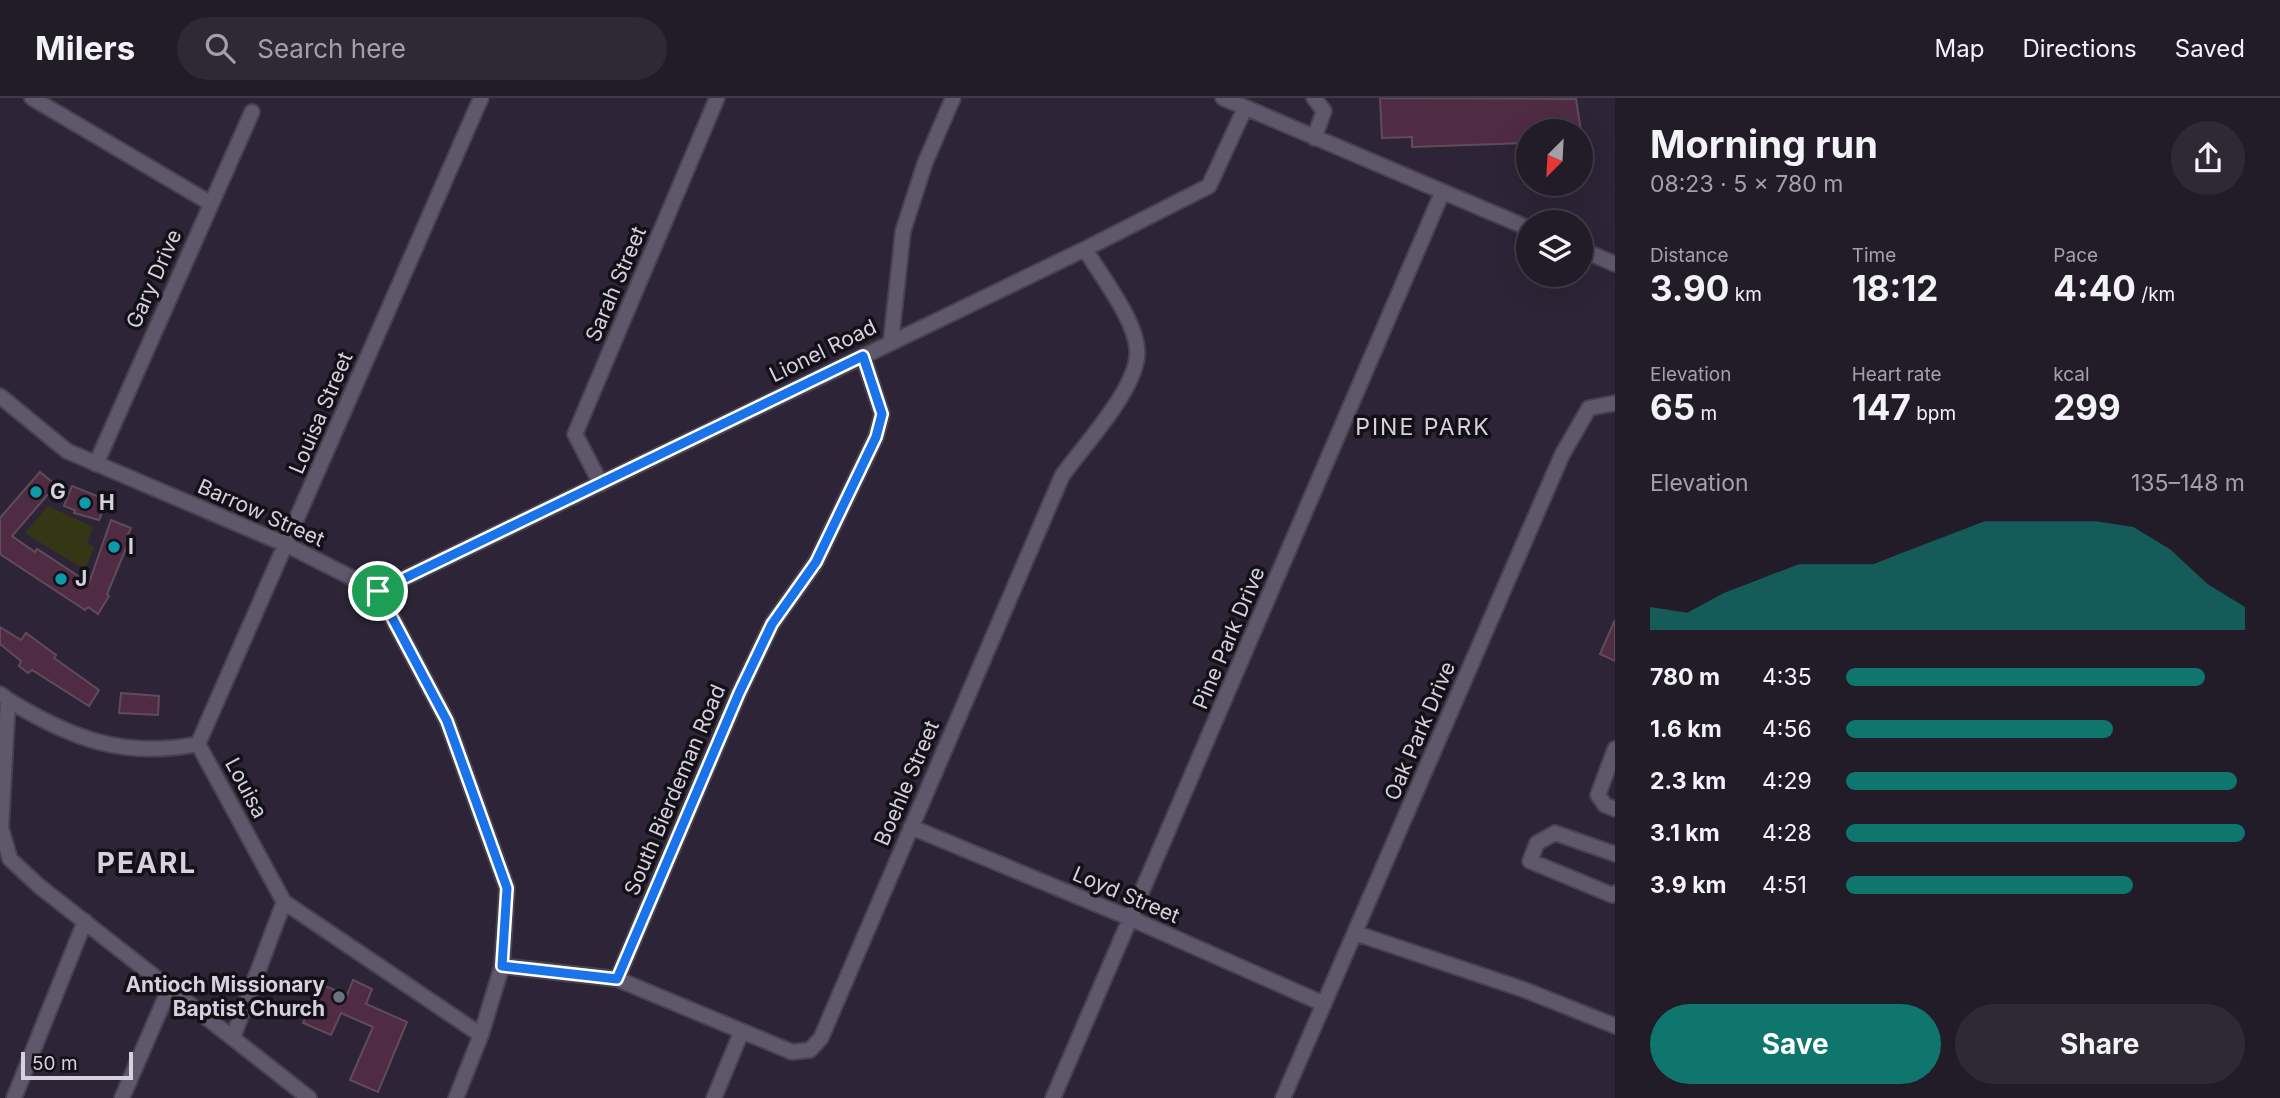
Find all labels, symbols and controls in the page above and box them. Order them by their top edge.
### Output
search box [177,17,667,80]
text: Milers [35,28,135,68]
icon: search [201,29,239,67]
text: Search here [257,33,406,64]
text: Map [1935,34,1984,63]
text: Directions [2022,34,2137,63]
text: Saved [2175,34,2245,63]
north arrow [1516,119,1592,196]
map controls [1516,119,1593,287]
text: Morning run [1650,121,1878,167]
button: share [2171,121,2245,195]
text: 08:23 · 5 × 780 m [1650,170,1843,198]
button: layers [1516,210,1593,287]
street label: Sarah Street [580,222,651,345]
street label: Gary Drive [121,226,186,332]
text: Distance [1650,244,1728,267]
text: Time [1852,244,1896,267]
text: Pace [2053,244,2098,267]
text: 3.90 [1650,267,1729,309]
text: 18:12 [1852,267,1938,309]
text: 4:40 [2053,267,2136,309]
text: km [1729,283,1762,306]
text: /km [2136,283,2175,306]
street label: Lionel Road [765,314,880,387]
street label: Louisa Street [284,348,357,478]
text: Elevation [1650,363,1731,386]
text: Heart rate [1852,363,1942,386]
text: kcal [2053,363,2090,386]
text: 65 [1650,386,1695,428]
text: 147 [1852,386,1911,428]
text: 299 [2053,386,2121,428]
text: m [1695,402,1717,425]
text: bpm [1911,402,1956,425]
district label: PINE PARK [1355,413,1491,441]
text: Elevation [1650,469,1749,497]
text: 135–148 m [2131,469,2245,497]
street label: Barrow Street [194,473,328,552]
place label: G [50,479,66,504]
marker: G [28,484,44,500]
place label: H [99,490,115,515]
marker: H [77,495,93,511]
place label: I [128,534,134,559]
marker: I [106,539,122,555]
pin [348,561,408,621]
street label: Pine Park Drive [1187,563,1270,713]
place label: J [75,566,87,591]
marker: J [53,571,69,587]
icon: arrive [359,572,397,610]
street label: Oak Park Drive [1379,658,1460,804]
text: 780 m [1650,663,1720,691]
text: 4:35 [1762,663,1812,691]
street label: South Bierdeman Road [619,681,730,899]
text: 1.6 km [1650,715,1722,743]
text: 4:56 [1762,715,1812,743]
street label: Boehle Street [869,716,944,849]
street label: Louisa [220,753,273,822]
text: 2.3 km [1650,767,1726,795]
text: 4:29 [1762,767,1812,795]
text: 3.1 km [1650,819,1720,847]
text: 4:28 [1762,819,1812,847]
district label: PEARL [97,846,197,880]
street label: Loyd Street [1069,861,1183,928]
text: 3.9 km [1650,871,1726,899]
text: 4:51 [1762,871,1807,899]
place label: Antioch Missionary Baptist Church [125,972,325,1021]
marker: Antioch Missionary Baptist Church [331,989,347,1005]
button: Save [1650,1004,1941,1084]
button: Share [1955,1004,2245,1084]
scale bar [21,1049,133,1081]
text: 50 m [32,1052,78,1075]

